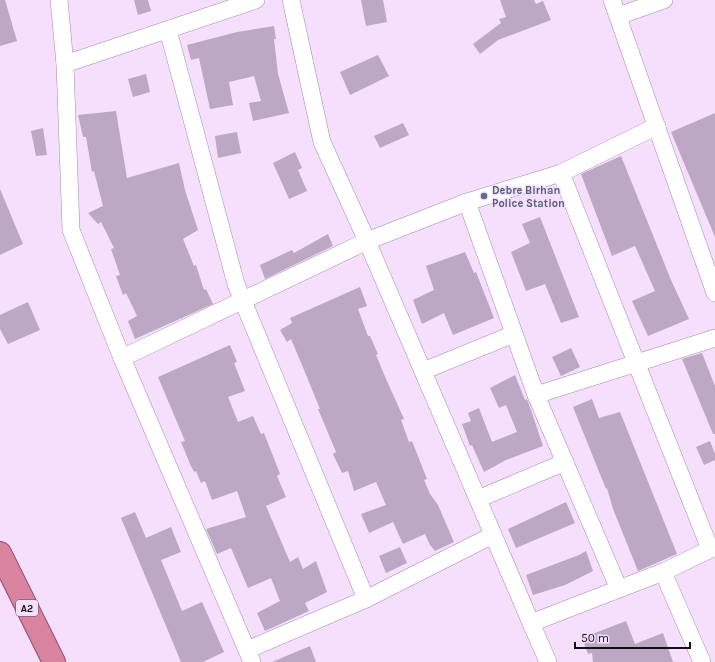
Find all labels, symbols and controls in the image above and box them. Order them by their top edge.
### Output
place label: Debre Birhan Police Station [492,184,565,210]
marker: Debre Birhan Police Station [479,191,489,201]
road number: A2 [16,600,38,616]
scale bar [575,624,690,650]
text: 50 m [581,631,609,645]

